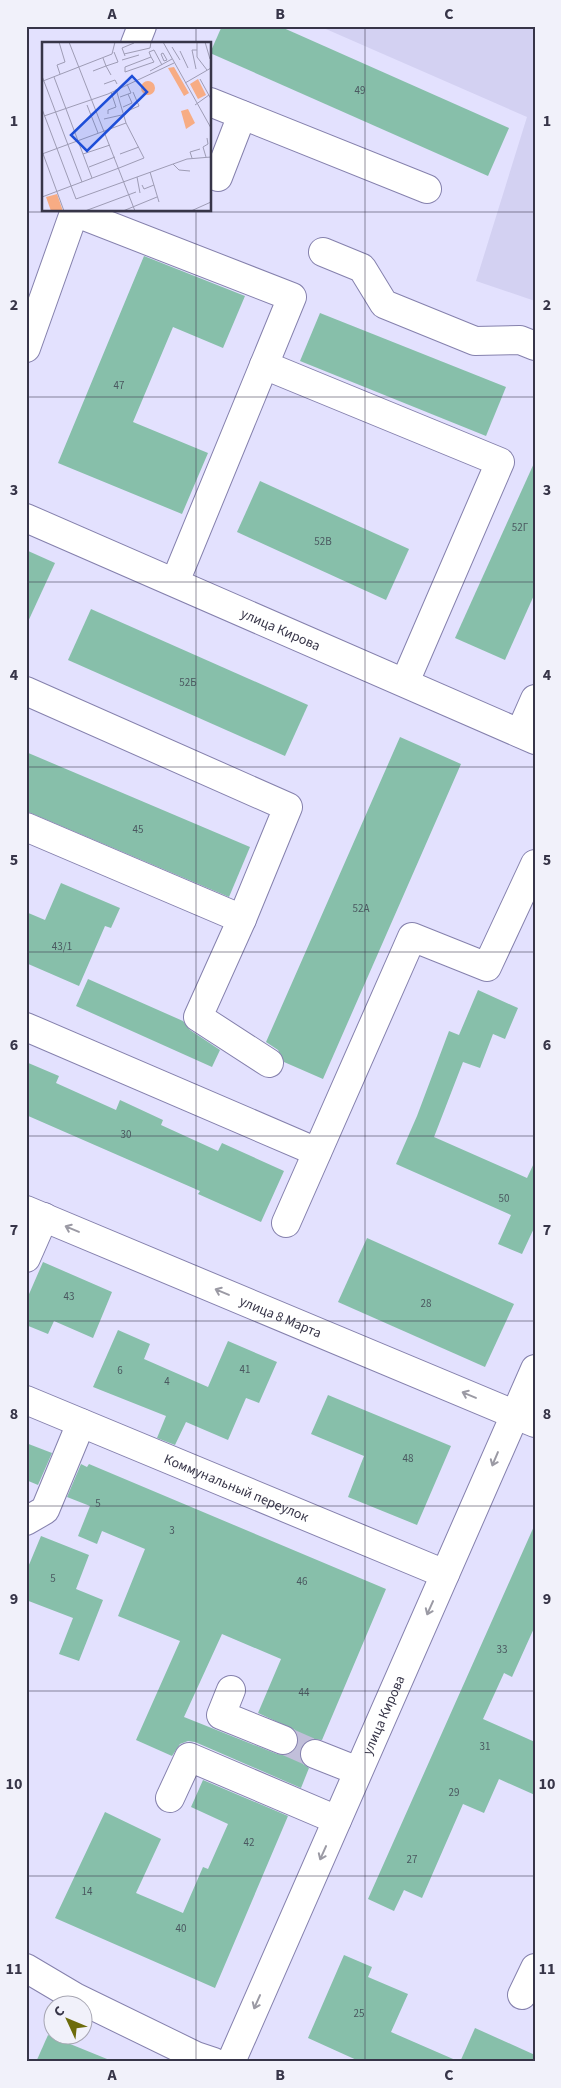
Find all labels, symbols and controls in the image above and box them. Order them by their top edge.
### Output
text: A [106,3,117,25]
text: B [275,3,285,25]
text: C [444,3,454,25]
inset map [42,42,211,211]
house number: 49 [355,83,365,98]
text: 1 [10,110,18,132]
text: 1 [543,110,551,132]
text: 2 [10,294,18,316]
text: 2 [543,294,551,316]
house number: 47 [114,378,124,393]
text: 3 [10,479,18,501]
text: 3 [543,479,551,501]
house number: 52Г [512,520,529,535]
house number: 52В [314,534,332,549]
street label: улица Кирова [237,604,323,656]
text: 4 [10,664,19,686]
text: 4 [543,664,552,686]
house number: 52Б [179,675,197,690]
house number: 45 [133,822,143,837]
text: 5 [10,849,18,871]
text: 5 [543,849,551,871]
house number: 52А [353,901,369,916]
house number: 43/1 [52,939,72,954]
text: 6 [10,1034,18,1056]
text: 6 [543,1034,551,1056]
house number: 30 [121,1127,131,1142]
house number: 50 [499,1191,509,1206]
text: 7 [10,1219,18,1241]
text: 7 [543,1219,551,1241]
one-way arrow [65,1224,80,1234]
one-way arrow [215,1287,230,1296]
house number: 43 [64,1289,74,1304]
street label: улица 8 Марта [236,1291,324,1344]
house number: 28 [421,1296,432,1311]
house number: 41 [240,1362,250,1377]
house number: 6 [117,1363,123,1378]
house number: 4 [164,1374,170,1389]
one-way arrow [462,1390,477,1400]
text: 8 [10,1403,18,1425]
text: 8 [543,1403,551,1425]
street label: Коммунальный переулок [161,1449,312,1527]
house number: 48 [403,1451,414,1466]
one-way arrow [490,1451,500,1466]
house number: 5 [95,1496,101,1511]
house number: 3 [169,1523,175,1538]
house number: 5 [50,1571,56,1586]
house number: 46 [297,1574,308,1589]
text: 9 [10,1588,18,1610]
text: 9 [543,1588,551,1610]
one-way arrow [424,1600,434,1615]
house number: 33 [497,1642,507,1657]
street label: улица Кирова [358,1672,410,1758]
house number: 44 [299,1685,310,1700]
house number: 31 [480,1739,490,1754]
text: 10 [6,1773,22,1795]
text: 10 [539,1773,555,1795]
house number: 29 [449,1785,459,1800]
house number: 42 [244,1835,254,1850]
one-way arrow [317,1845,327,1860]
house number: 27 [407,1852,417,1867]
house number: 14 [82,1884,93,1899]
house number: 40 [176,1921,186,1936]
text: 11 [6,1958,22,1980]
text: 11 [539,1958,555,1980]
one-way arrow [252,1994,262,2009]
north arrow [42,1996,92,2046]
text: С [49,2002,69,2022]
house number: 25 [354,2006,364,2021]
text: A [106,2064,117,2086]
text: B [275,2064,285,2086]
text: C [444,2064,454,2086]

